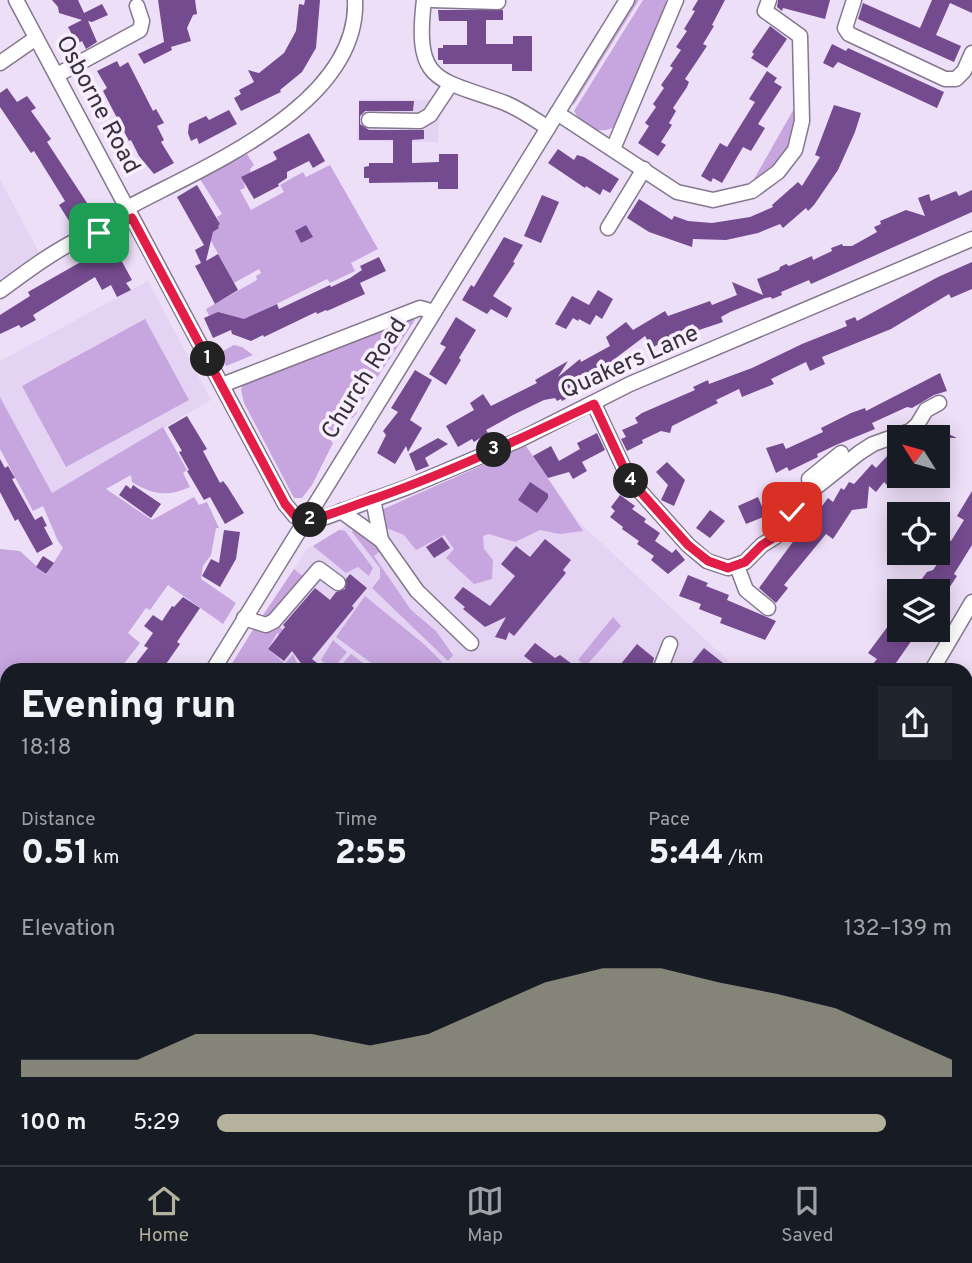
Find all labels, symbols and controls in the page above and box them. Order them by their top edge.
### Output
street label: Osborne Road [48,31,146,179]
pin [69,203,129,263]
icon: arrive [80,214,118,252]
street label: Church Road [316,312,414,446]
street label: Quakers Lane [556,319,704,407]
pin: 1 [190,342,226,376]
text: 1 [204,346,211,370]
north arrow [887,425,950,488]
map controls [887,425,950,642]
pin: 3 [476,433,512,468]
text: 3 [488,437,499,461]
pin: 4 [614,463,648,498]
text: 4 [624,468,637,492]
pin [762,482,822,542]
icon: check [773,493,811,531]
button: locate [887,502,950,565]
pin: 2 [292,503,328,538]
text: 2 [304,507,315,531]
button: layers [887,579,950,642]
text: Evening run [21,683,236,732]
button: share [878,686,952,760]
text: 18:18 [21,734,71,763]
text: Distance [21,808,96,832]
text: Time [335,808,377,832]
text: Pace [648,808,690,832]
text: 0.51 [21,832,89,876]
text: 2:55 [335,832,407,876]
text: 5:44 [648,832,724,876]
text: km [89,846,119,870]
text: /km [724,846,764,870]
text: Elevation [21,915,116,944]
text: 132–139 m [844,915,952,944]
text: 100 m [21,1109,86,1138]
text: 5:29 [133,1109,180,1138]
tab: Home [139,1182,189,1248]
tab: Map [466,1182,504,1248]
tab: Saved [781,1182,833,1248]

